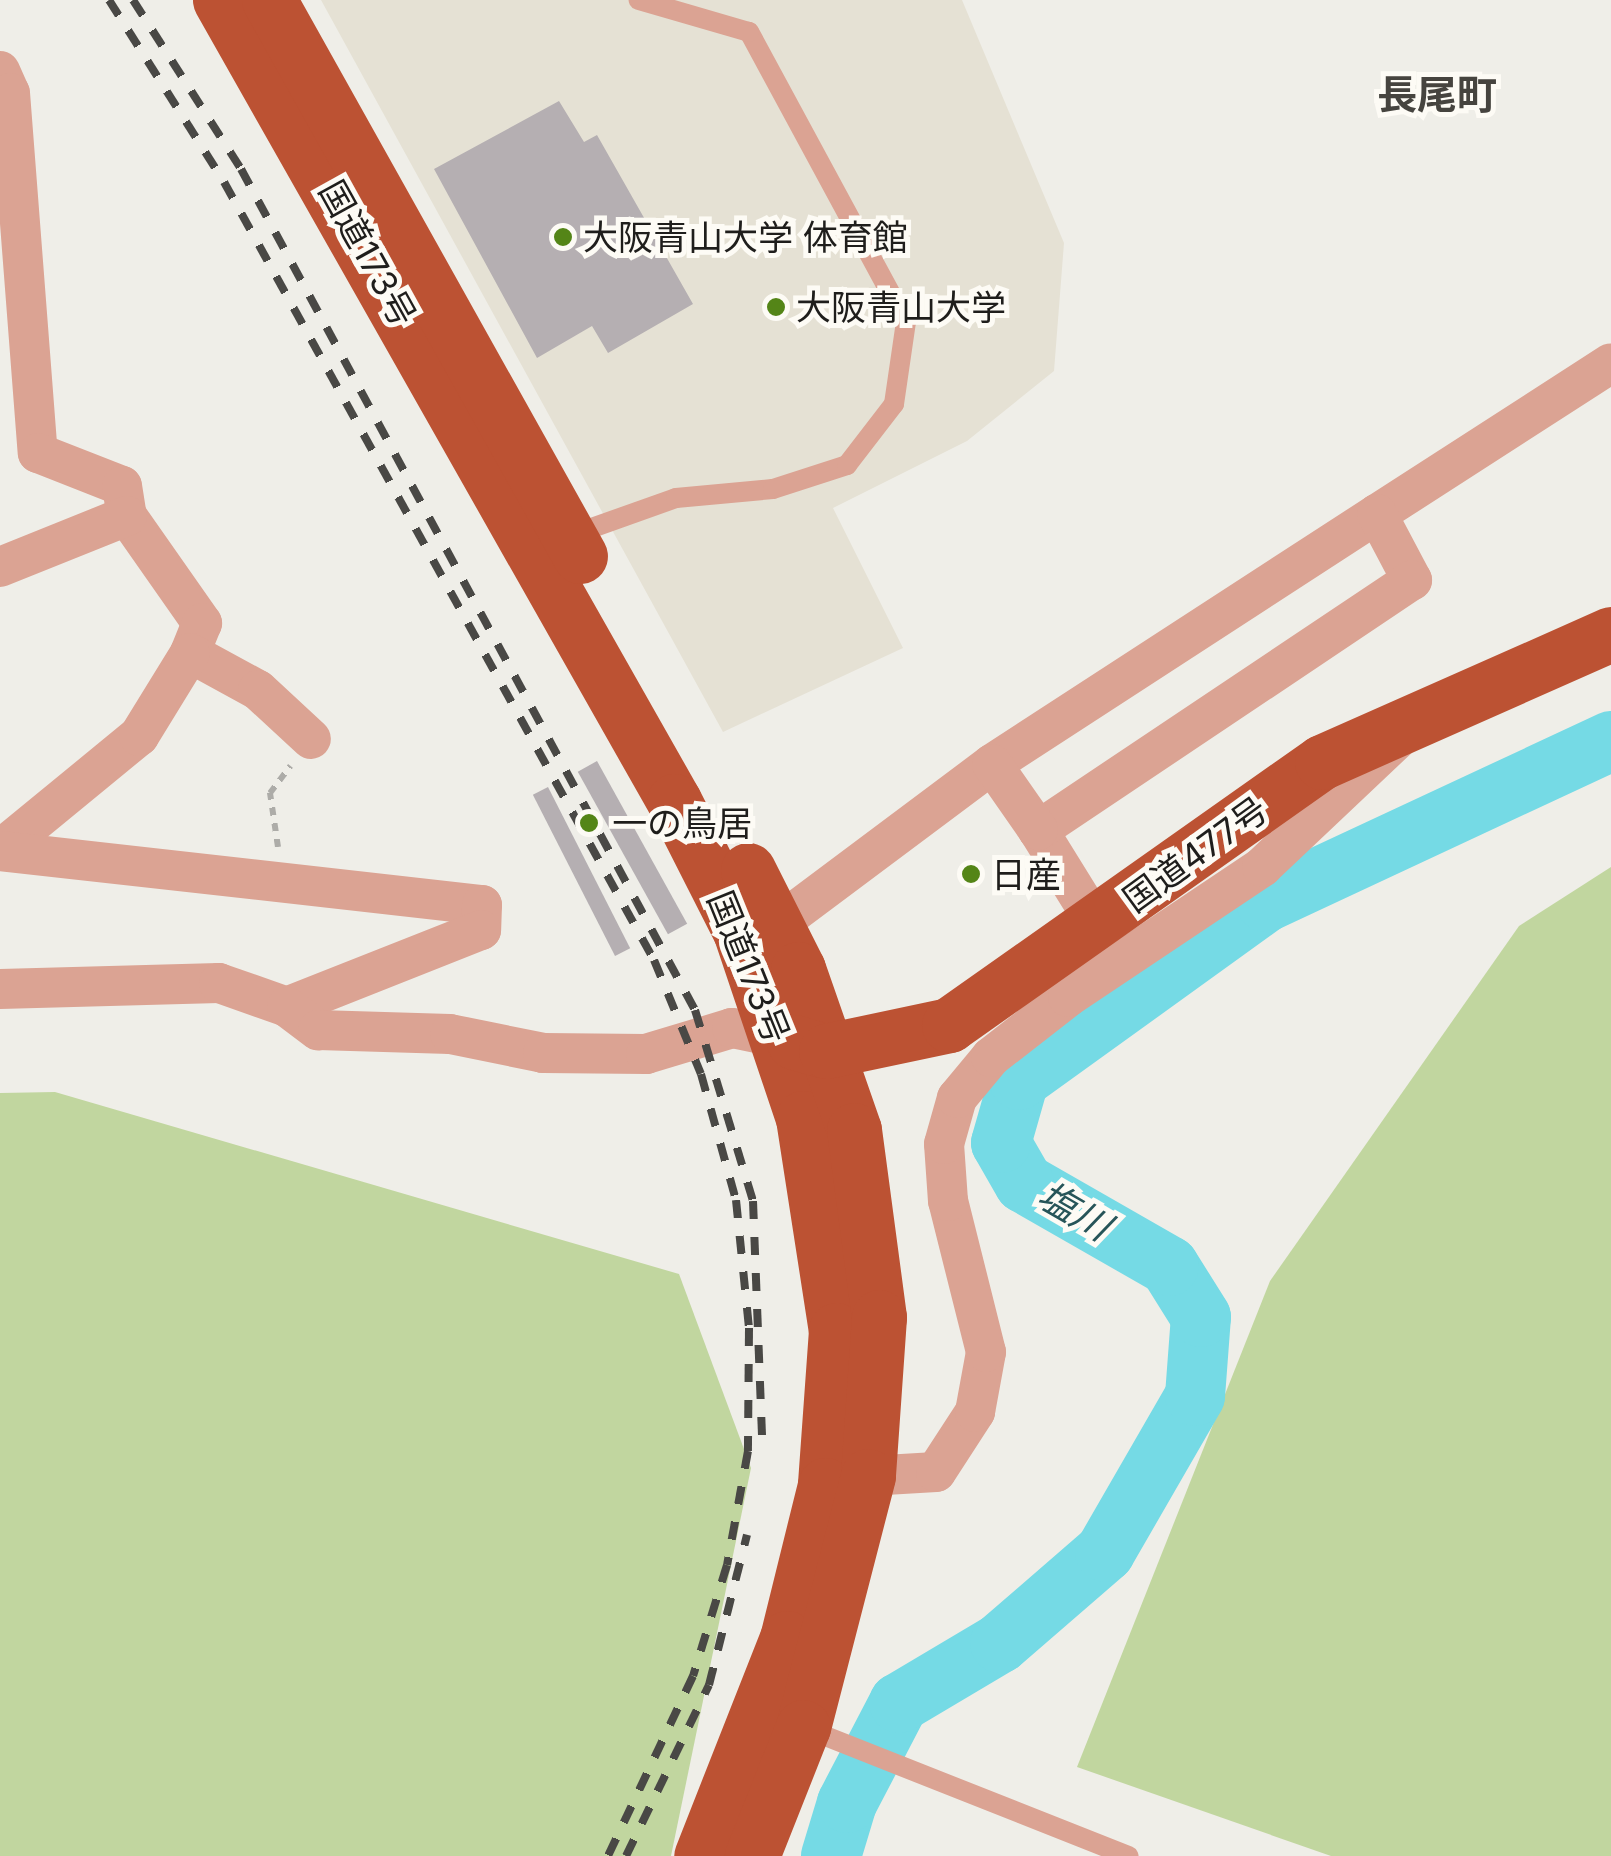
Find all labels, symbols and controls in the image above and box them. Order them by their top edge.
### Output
district label: 長尾町 [1377,71,1497,119]
street label: 国道173号 [311,173,425,333]
place label: 大阪青山大学 体育館 [583,216,908,258]
marker: 大阪青山大学 体育館 [552,226,574,248]
place label: 大阪青山大学 [796,286,1006,328]
marker: 大阪青山大学 [765,296,787,318]
street label: 国道477号 [1115,788,1275,920]
place label: 一の鳥居 [612,802,752,844]
marker: 一の鳥居 [576,810,602,836]
place label: 日産 [991,853,1061,895]
marker: 日産 [960,863,982,885]
street label: 国道173号 [700,885,798,1049]
water label: 塩川 [1030,1172,1118,1250]

